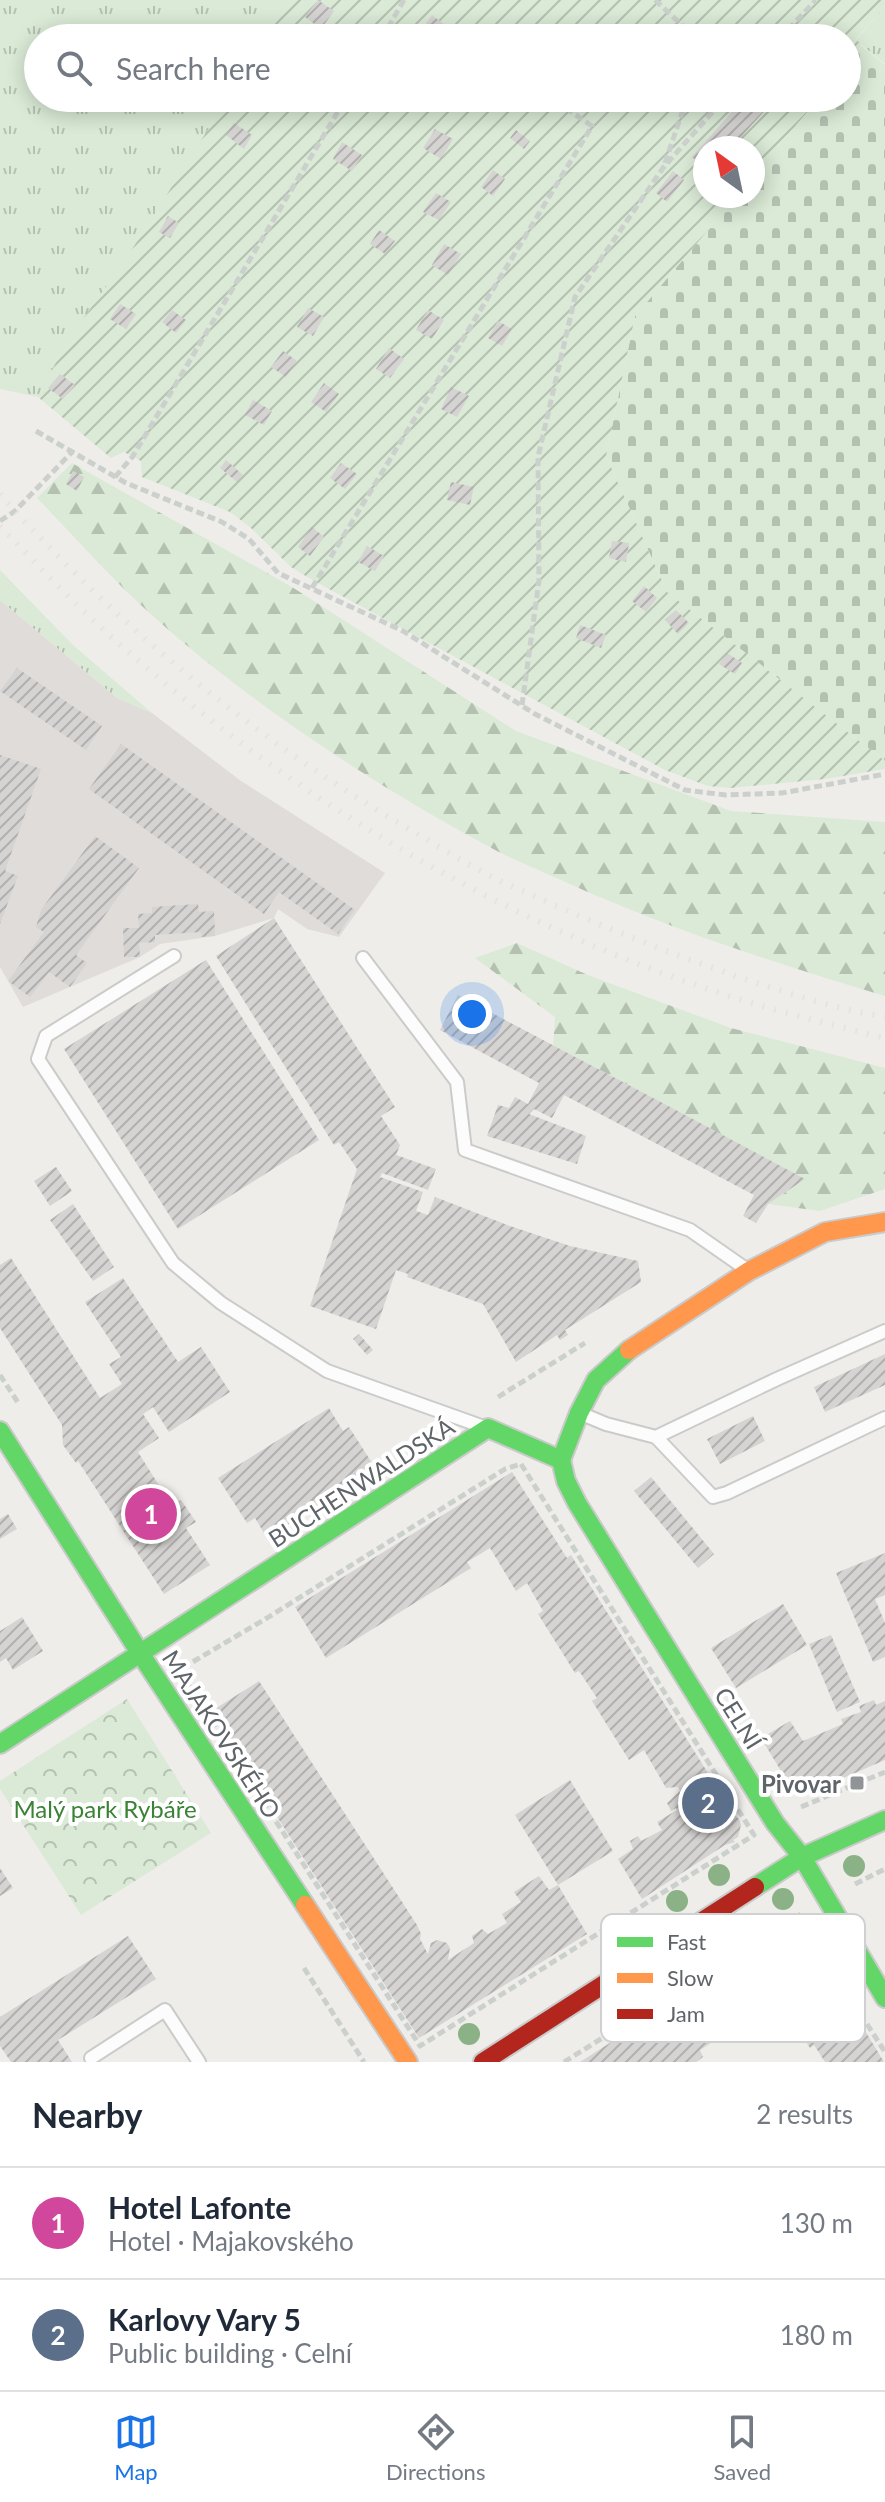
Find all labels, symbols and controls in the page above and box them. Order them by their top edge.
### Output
search box [24,24,861,112]
icon: search [52,46,96,90]
text: Search here [116,50,271,86]
north arrow [693,136,765,208]
your location [452,994,492,1034]
street label: BUCHENWALDSKÁ [263,1411,460,1553]
pin: 1 [125,1484,177,1544]
street label: MAJAKOVSKÉHO [157,1645,287,1823]
street label: CELNÍ [709,1682,770,1755]
place label: Pivovar [761,1769,841,1798]
pin: 2 [682,1773,734,1833]
marker: Pivovar [848,1774,866,1792]
park label: Malý park Rybáře [13,1794,197,1823]
legend [601,1914,865,2042]
text: Fast [667,1928,706,1955]
text: Slow [667,1964,714,1991]
text: Jam [667,2000,705,2027]
text: Nearby [32,2094,143,2135]
text: 2 results [756,2098,853,2130]
text: Hotel Lafonte [108,2189,291,2225]
text: 1 [50,2207,66,2239]
text: 130 m [780,2207,853,2239]
text: Hotel · Majakovského [108,2225,354,2257]
text: Karlovy Vary 5 [108,2301,301,2337]
text: 2 [50,2319,66,2351]
text: 180 m [780,2319,853,2351]
text: Public building · Celní [108,2337,352,2369]
tab: Map [114,2410,158,2485]
tab: Directions [386,2410,485,2485]
tab: Saved [713,2410,771,2485]

